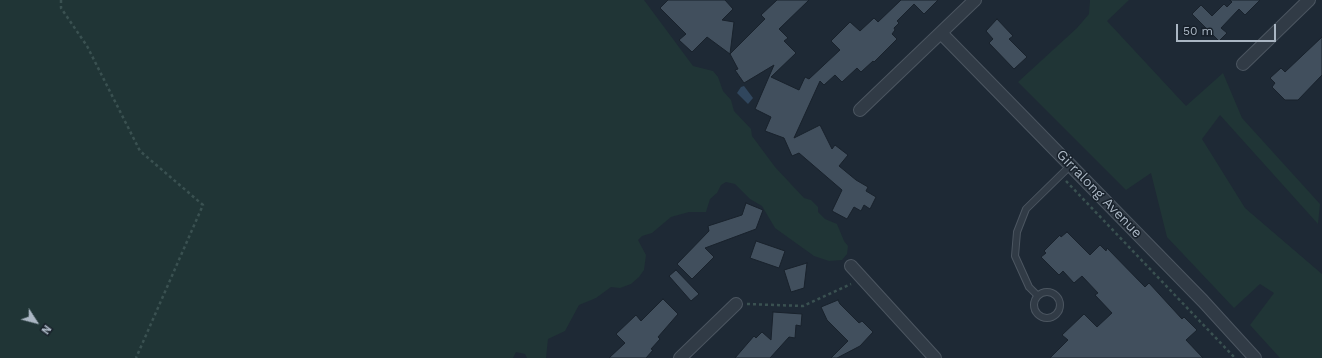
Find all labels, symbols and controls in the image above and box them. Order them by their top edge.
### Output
scale bar [1178,16,1278,42]
text: 50 m [1183,24,1213,38]
street label: Girralong Avenue [1053,146,1145,242]
north arrow [16,302,56,342]
text: N [38,322,54,336]

